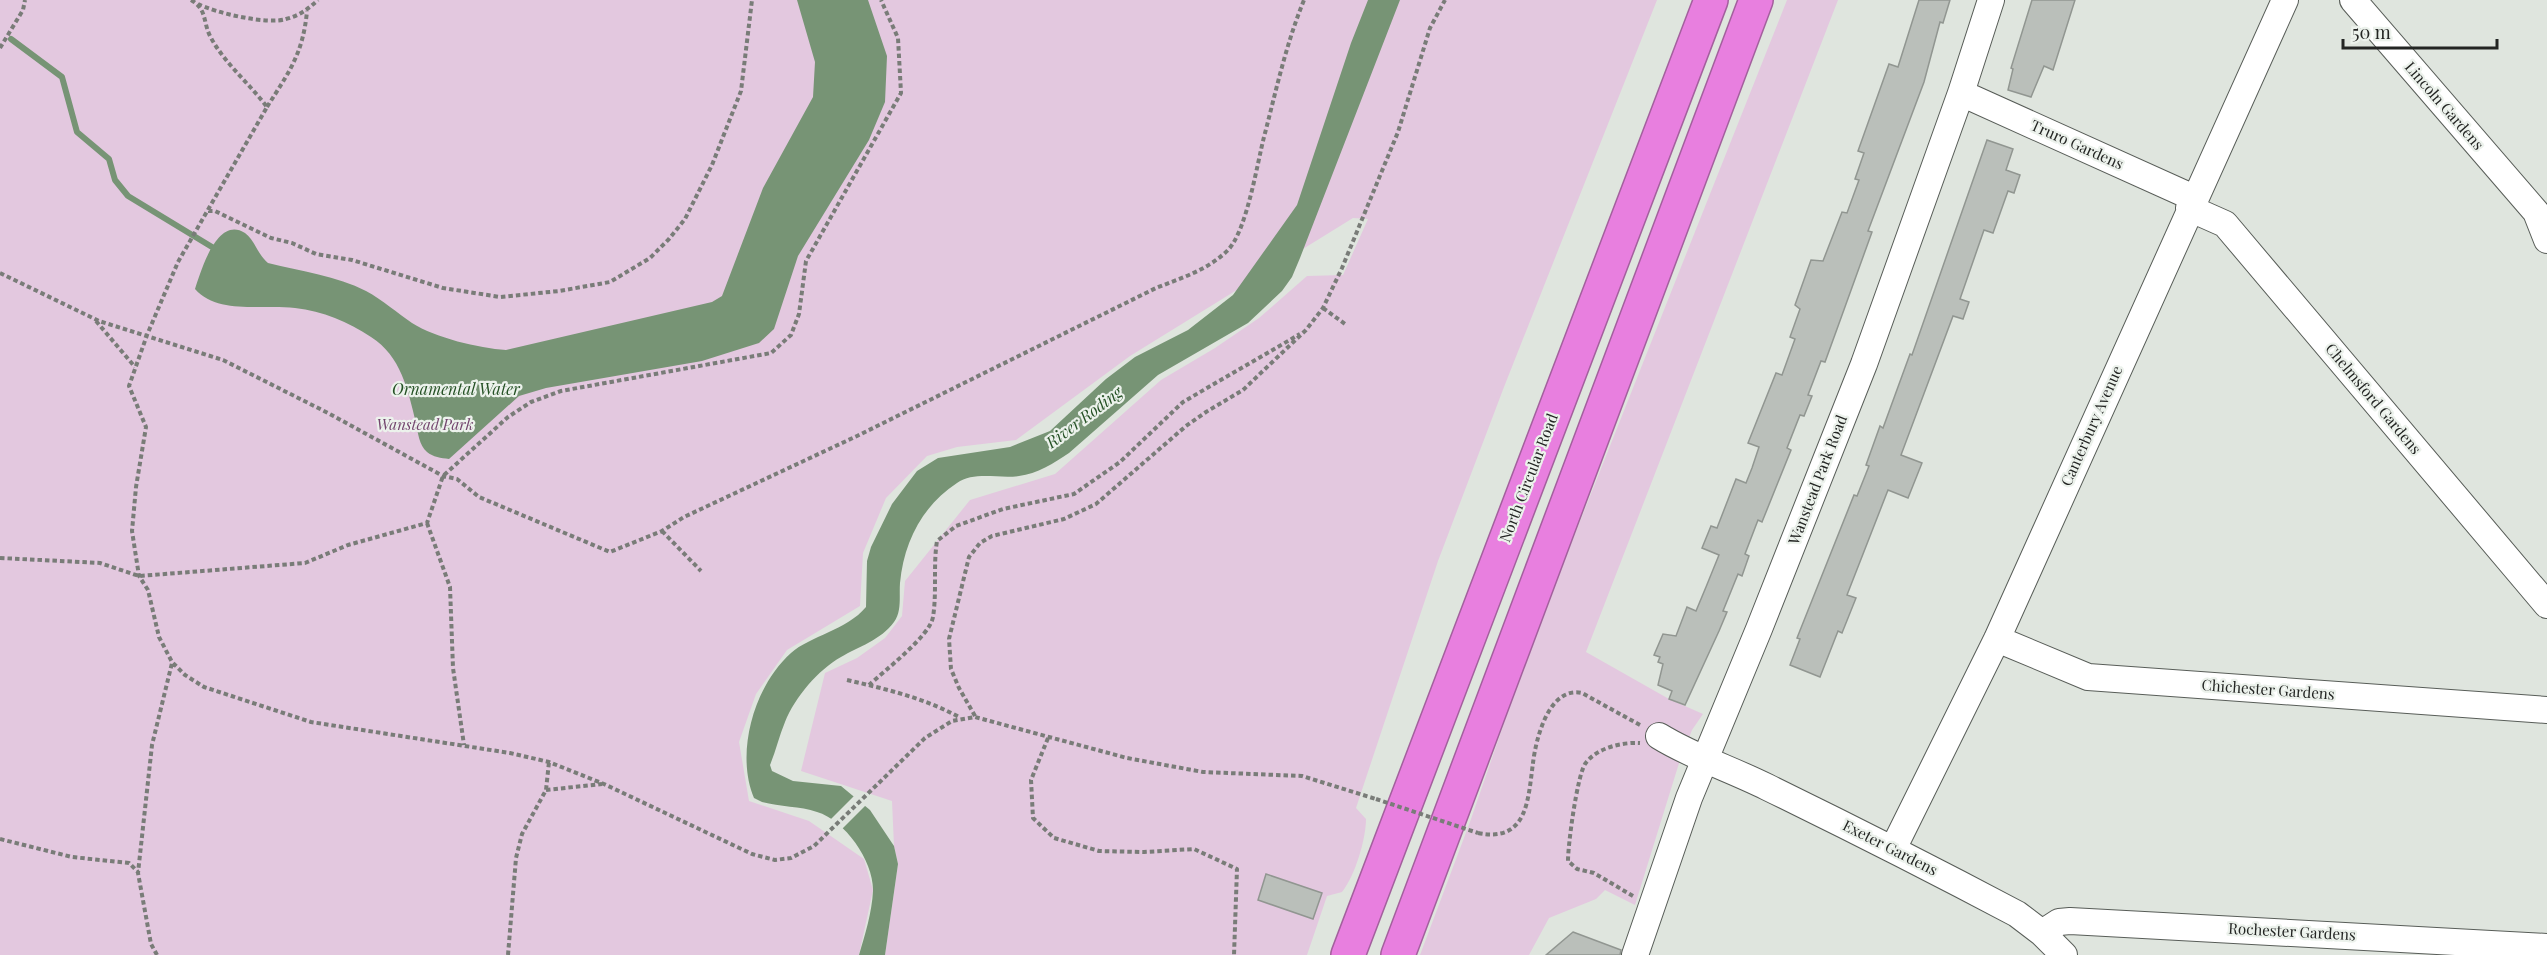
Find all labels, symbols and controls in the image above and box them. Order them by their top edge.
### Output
scale bar [2343,12,2498,50]
text: 50 m [2352,20,2391,44]
street label: Lincoln Gardens [2401,57,2489,154]
street label: Truro Gardens [2028,115,2127,173]
street label: Chelmsford Gardens [2321,339,2426,458]
street label: Canterbury Avenue [2056,362,2127,489]
water label: Ornamental Water [392,378,521,399]
water label: River Roding [1041,380,1127,453]
street label: North Circular Road [1494,410,1562,545]
street label: Wanstead Park Road [1783,412,1851,548]
park label: Wanstead Park [377,414,474,434]
street label: Chichester Gardens [2201,674,2335,704]
street label: Exeter Gardens [1840,815,1941,880]
street label: Rochester Gardens [2228,918,2356,944]

